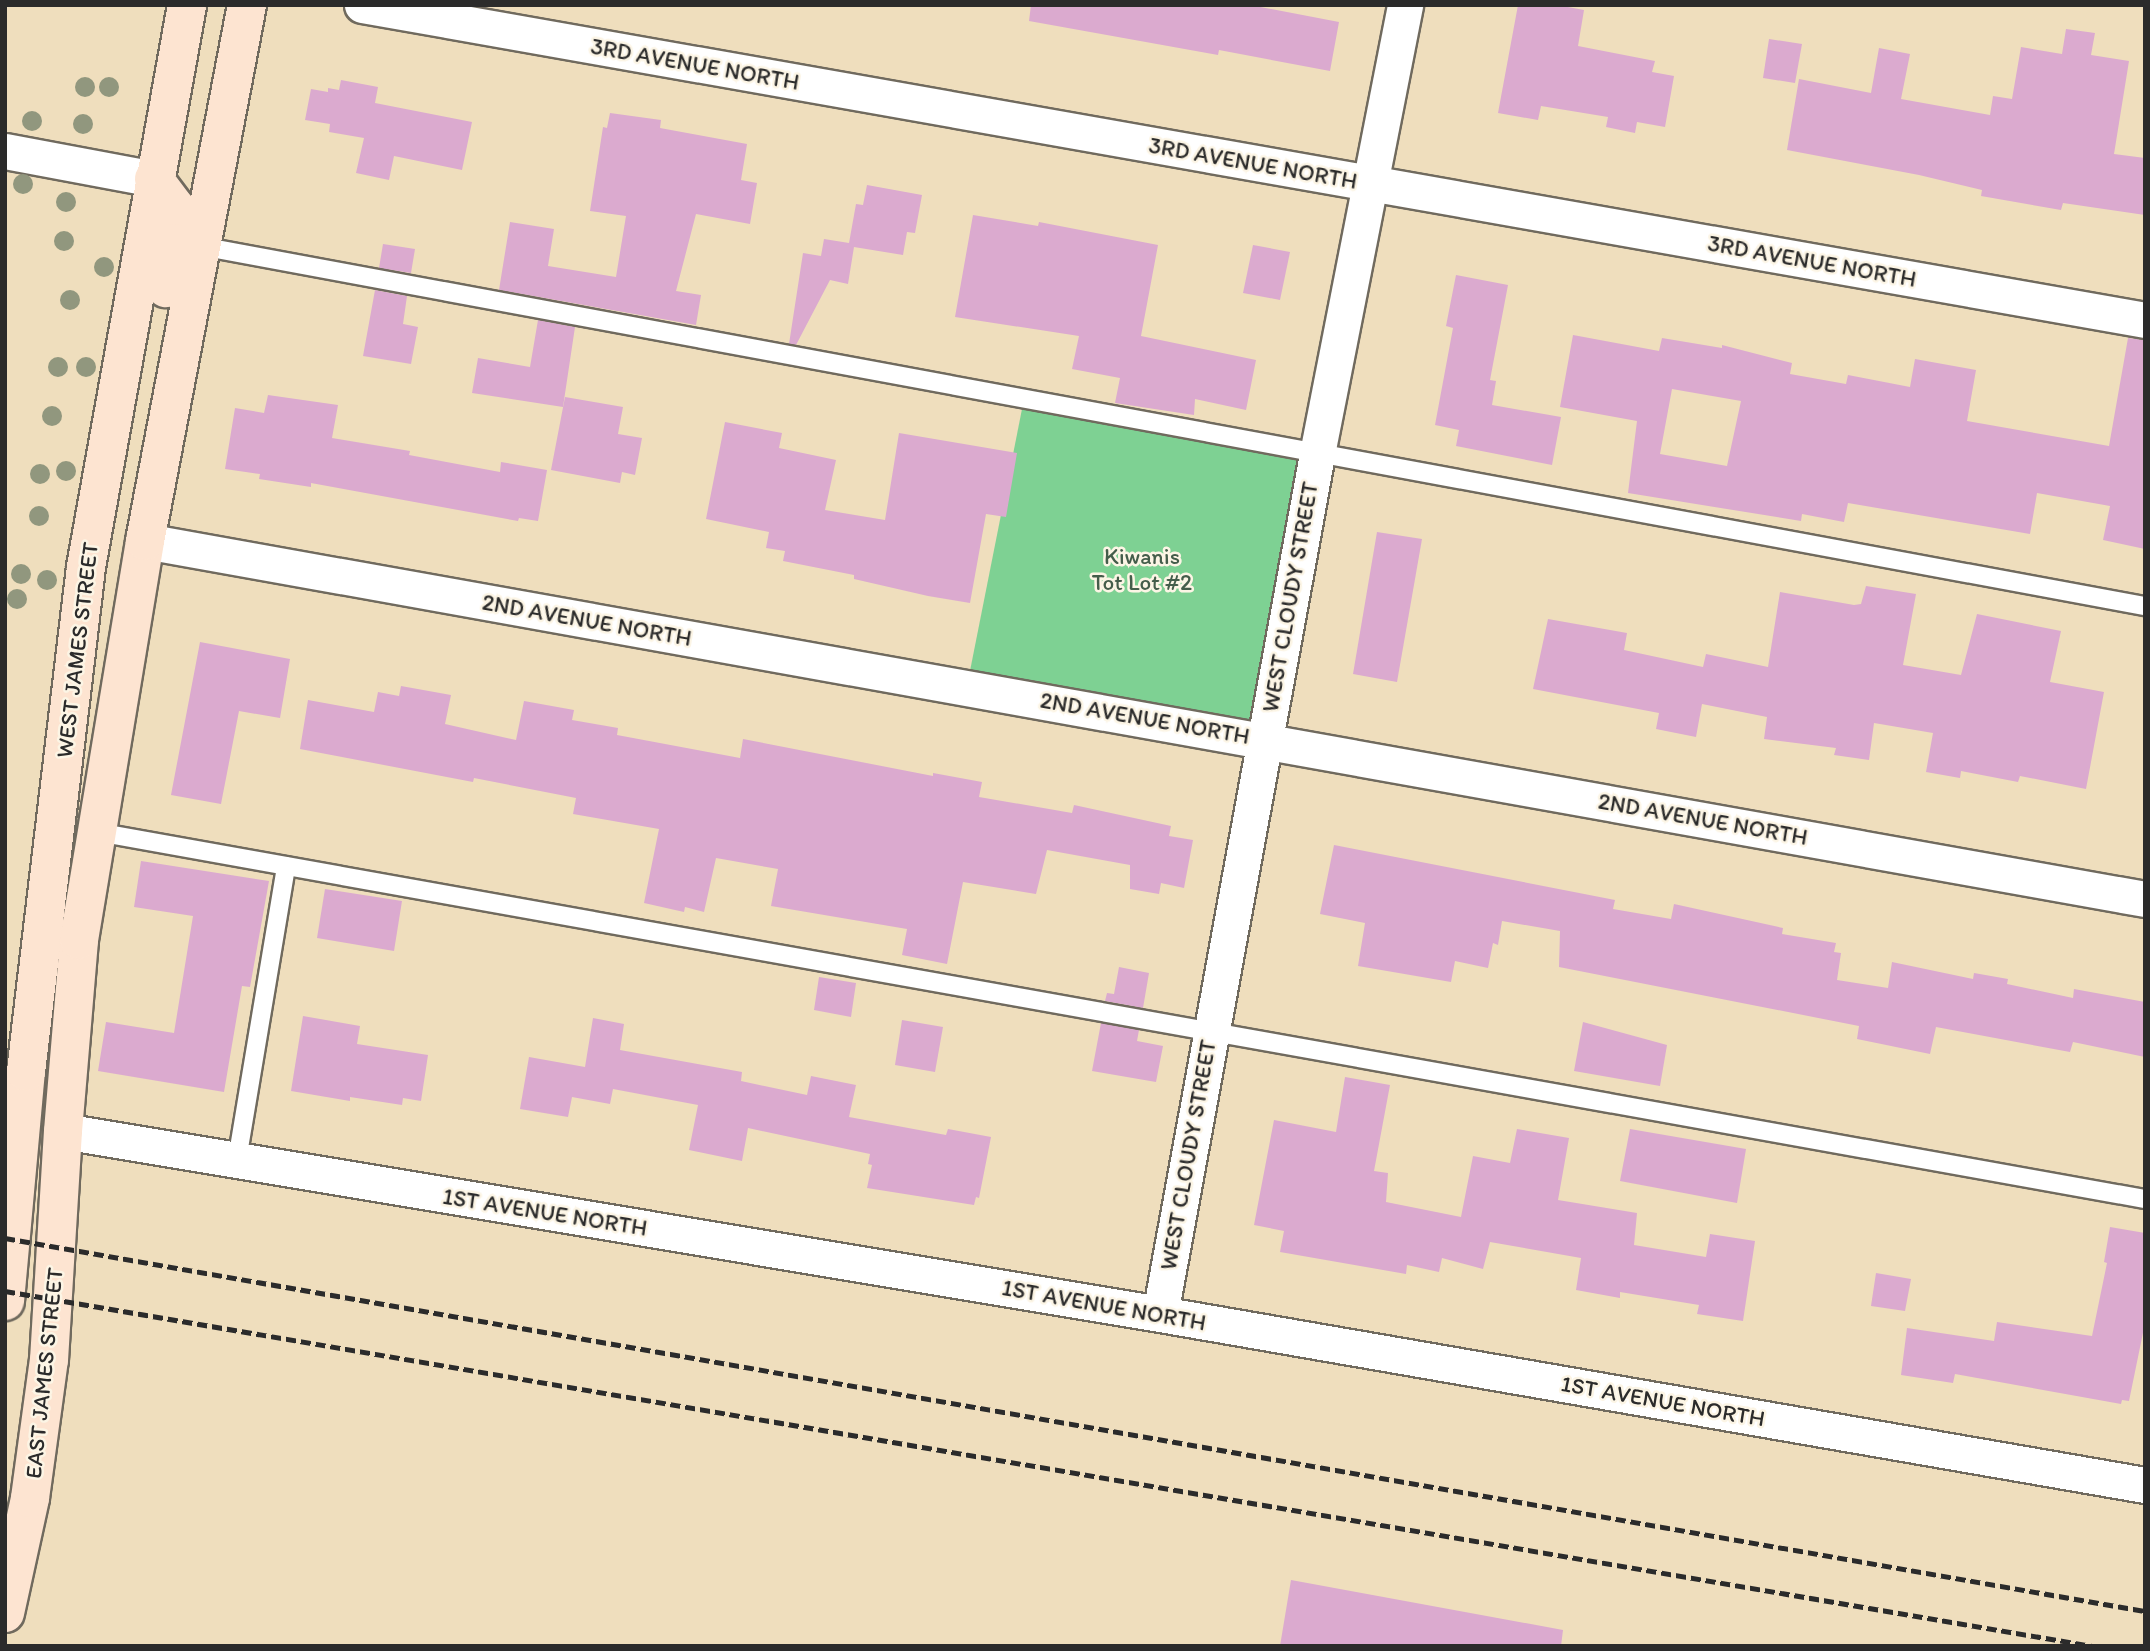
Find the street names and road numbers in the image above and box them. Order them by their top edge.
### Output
street label: 3RD AVENUE NORTH [589,32,801,96]
street label: 3RD AVENUE NORTH [1147,131,1359,195]
street label: 3RD AVENUE NORTH [1706,229,1918,293]
street label: WEST CLOUDY STREET [1256,480,1324,714]
street label: WEST JAMES STREET [50,541,104,759]
street label: 2ND AVENUE NORTH [480,588,694,652]
street label: 2ND AVENUE NORTH [1038,686,1252,750]
street label: 2ND AVENUE NORTH [1596,787,1810,851]
street label: WEST CLOUDY STREET [1154,1038,1222,1272]
street label: 1ST AVENUE NORTH [441,1182,649,1242]
street label: EAST JAMES STREET [19,1266,69,1480]
street label: 1ST AVENUE NORTH [1000,1274,1208,1336]
street label: 1ST AVENUE NORTH [1559,1370,1767,1432]

